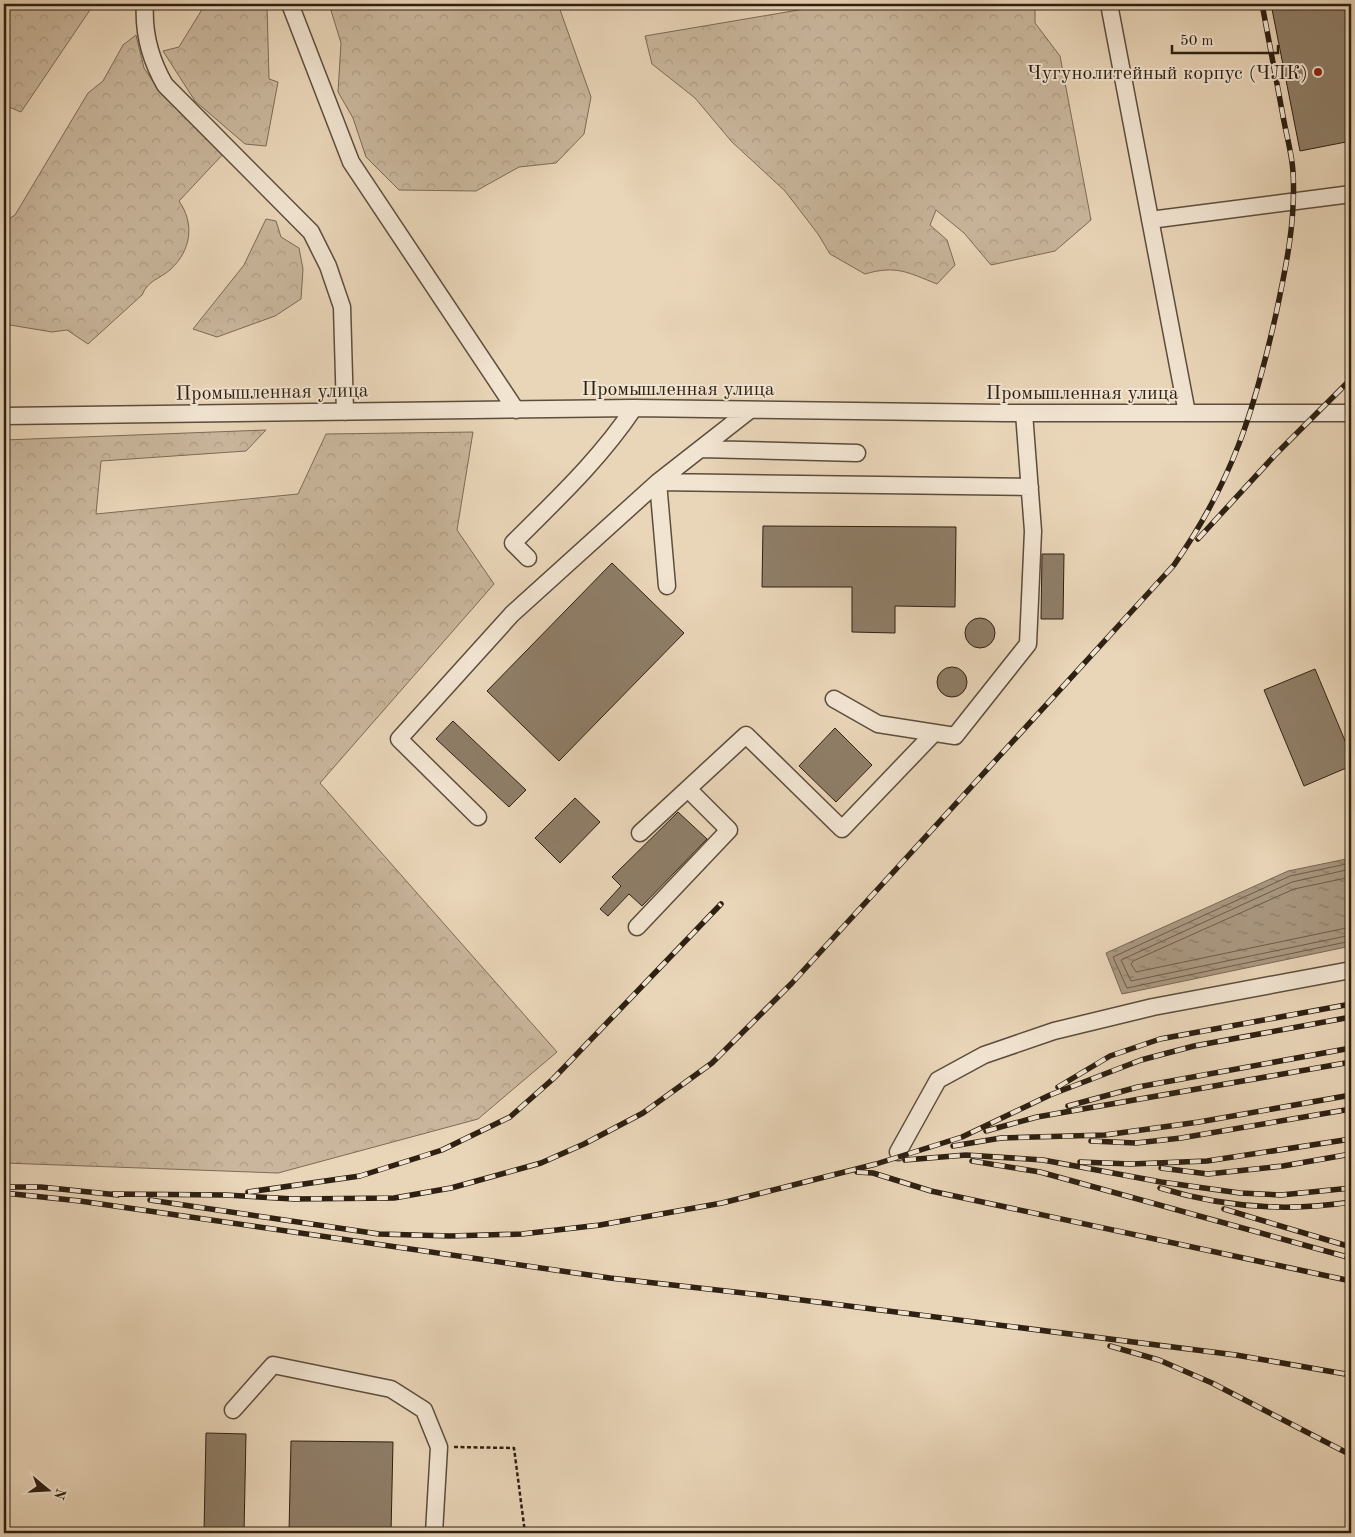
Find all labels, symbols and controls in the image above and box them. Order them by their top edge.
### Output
scale bar [1172,22,1279,54]
text: 50 m [1180,34,1214,49]
place label: Чугунолитейный корпус (ЧЛК) [1027,64,1308,84]
marker: Чугунолитейный корпус (ЧЛК) [1312,66,1324,78]
street label: Промышленная улица [581,380,775,400]
street label: Промышленная улица [175,381,369,405]
street label: Промышленная улица [985,384,1179,404]
north arrow [22,1464,72,1514]
text: N [51,1486,68,1501]

